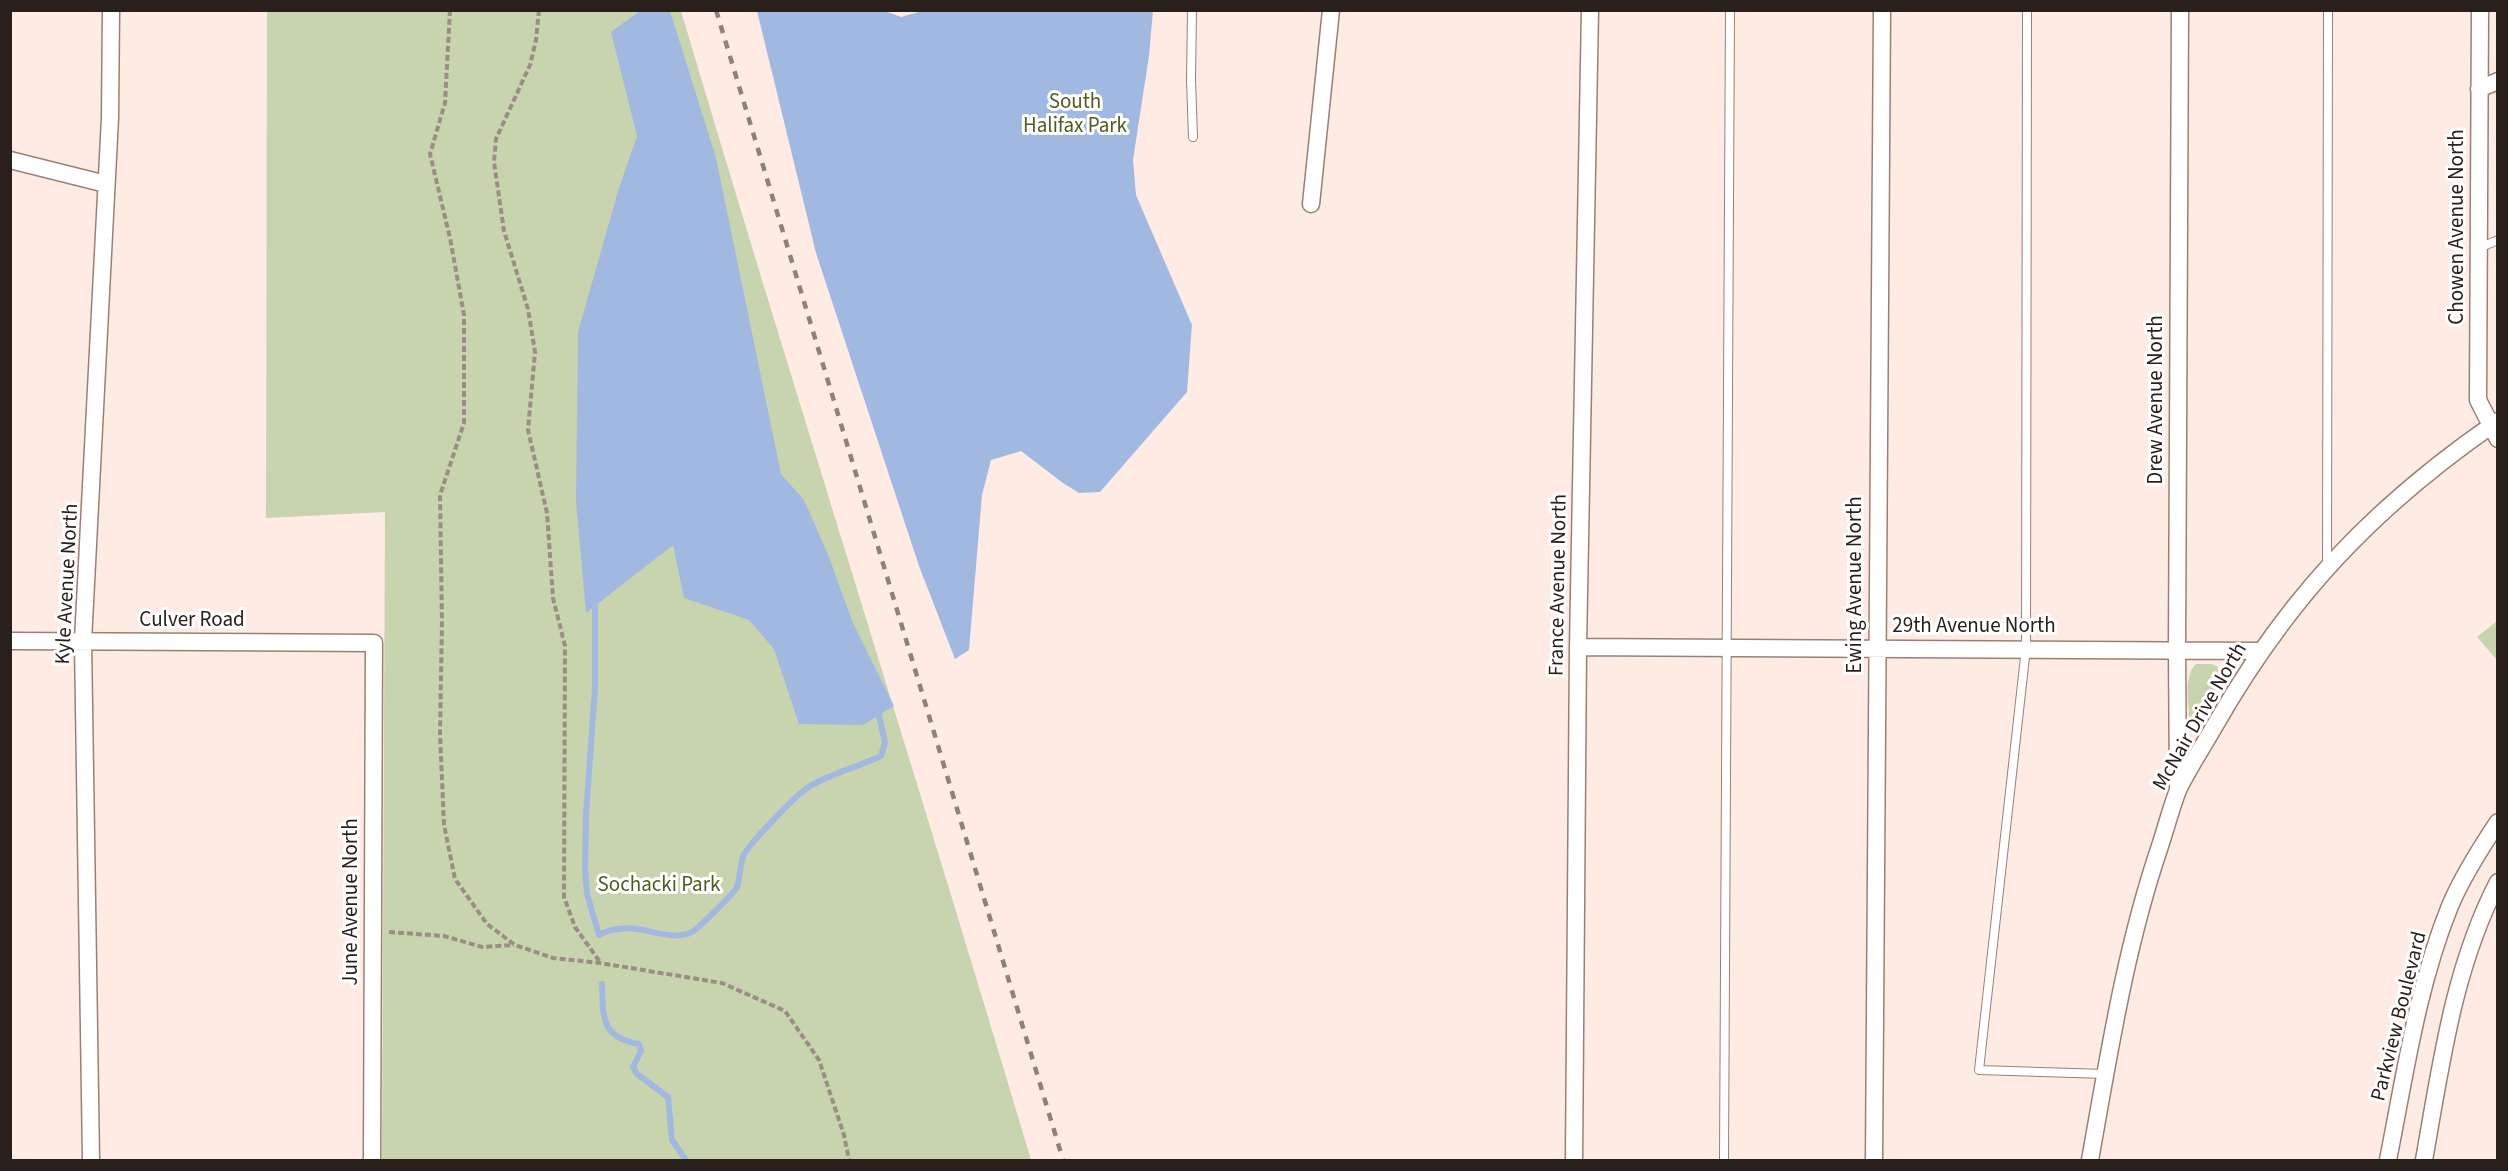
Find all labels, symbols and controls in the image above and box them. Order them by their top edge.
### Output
park label: South Halifax Park [1023,86,1128,140]
street label: Chowen Avenue North [2441,129,2471,325]
street label: Drew Avenue North [2140,315,2170,485]
street label: France Avenue North [1540,494,1574,676]
street label: Ewing Avenue North [1839,496,1869,674]
street label: Kyle Avenue North [47,503,85,665]
street label: Culver Road [139,604,245,634]
street label: 29th Avenue North [1892,610,2056,640]
street label: McNair Drive North [2144,637,2254,795]
street label: June Avenue North [335,818,365,986]
park label: Sochacki Park [598,869,721,899]
street label: Parkview Boulevard [2362,928,2434,1104]

